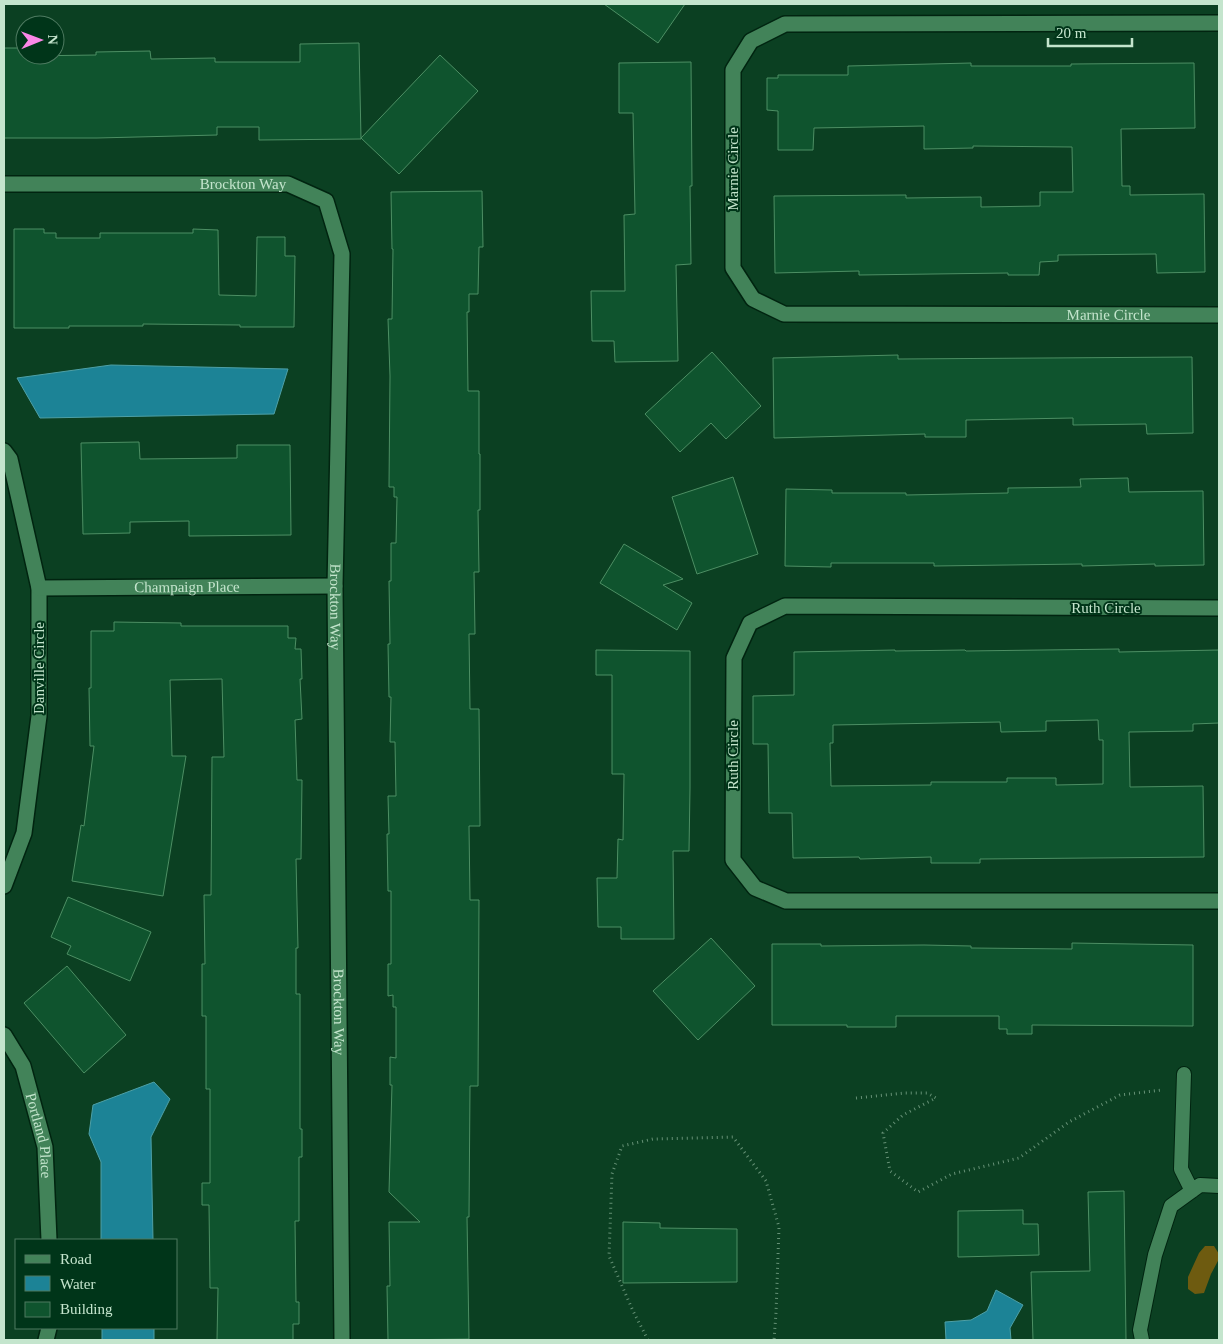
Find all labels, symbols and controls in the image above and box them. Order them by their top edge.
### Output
north arrow [15,15,65,65]
scale bar [1048,15,1132,47]
text: 20 m [1056,25,1087,41]
text: N [45,35,60,45]
street label: Marnie Circle [725,127,741,211]
street label: Brockton Way [200,176,287,192]
street label: Marnie Circle [1067,307,1151,323]
street label: Brockton Way [327,564,344,651]
street label: Champaign Place [134,579,240,595]
street label: Ruth Circle [1071,600,1141,616]
street label: Danville Circle [31,622,47,714]
street label: Ruth Circle [725,720,741,790]
street label: Brockton Way [331,969,347,1056]
street label: Portland Place [23,1091,54,1179]
legend [15,1239,178,1329]
text: Road [60,1251,92,1267]
text: Water [60,1276,95,1292]
text: Building [60,1301,113,1317]

